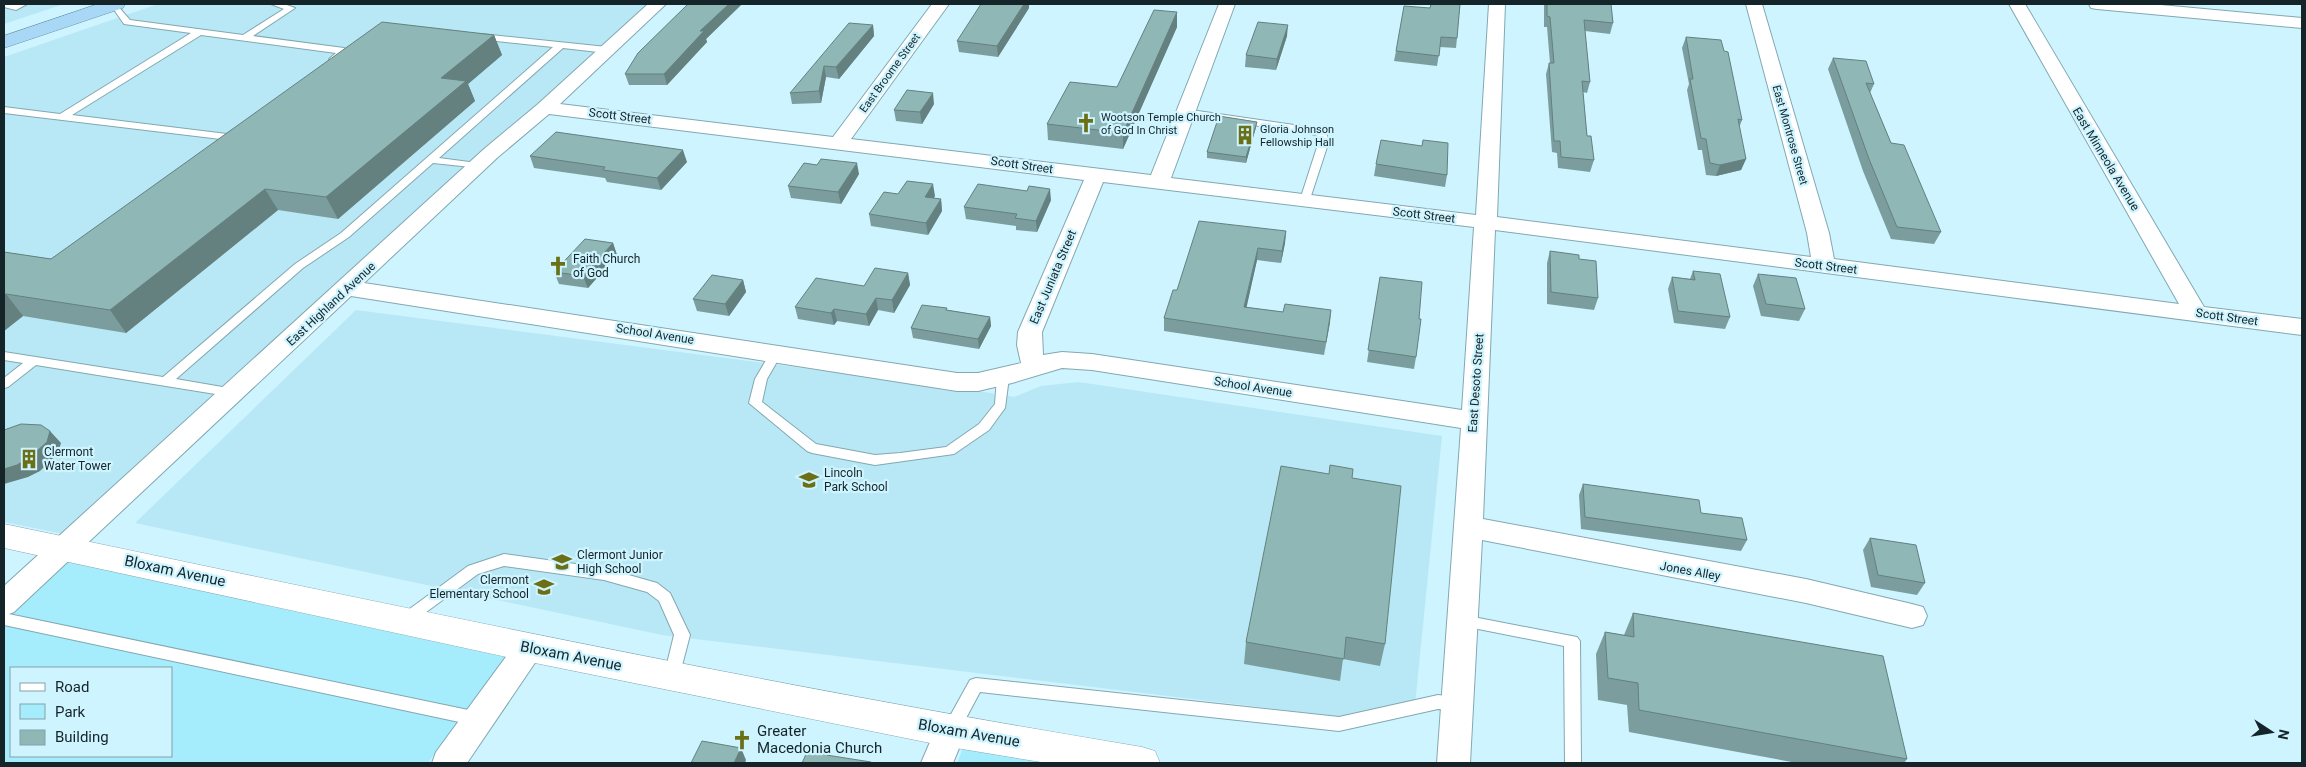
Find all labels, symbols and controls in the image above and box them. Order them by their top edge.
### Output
street label: East Broome Street [857,31,923,115]
street label: East Montrose Street [1770,84,1811,187]
street label: Scott Street [588,105,652,127]
street label: East Minneola Avenue [2070,105,2142,213]
place label: Wootson Temple Church of God In Christ [1101,111,1221,137]
church icon: Wootson Temple Church of God In Christ [1075,112,1097,134]
place label: Gloria Johnson Fellowship Hall [1260,123,1334,149]
building icon: Gloria Johnson Fellowship Hall [1234,124,1256,146]
street label: Scott Street [990,154,1054,176]
street label: Scott Street [1392,204,1456,226]
street label: East Juniata Street [1027,228,1079,326]
place label: Faith Church of God [573,252,640,280]
church icon: Faith Church of God [547,255,569,277]
street label: Scott Street [1794,255,1858,277]
street label: East Highland Avenue [284,259,378,349]
street label: Scott Street [2195,306,2259,328]
street label: School Avenue [615,321,695,347]
street label: East Desoto Street [1466,333,1486,433]
street label: School Avenue [1213,374,1293,400]
place label: Clermont Water Tower [44,445,111,473]
building icon: Clermont Water Tower [18,448,40,470]
place label: Lincoln Park School [824,466,888,494]
school or university icon: Lincoln Park School [798,469,820,491]
place label: Clermont Junior High School [577,548,663,576]
street label: Bloxam Avenue [123,551,227,591]
school or university icon: Clermont Junior High School [551,551,573,573]
street label: Jones Alley [1659,559,1722,583]
place label: Clermont Elementary School [429,573,529,601]
school or university icon: Clermont Elementary School [533,576,555,598]
street label: Bloxam Avenue [519,637,623,675]
legend [10,667,172,757]
text: Road [55,678,89,696]
text: Park [55,703,86,721]
north arrow [2246,707,2296,757]
street label: Bloxam Avenue [917,715,1021,751]
place label: Greater Macedonia Church [757,722,882,757]
text: Building [55,728,109,746]
text: N [2275,728,2293,741]
church icon: Greater Macedonia Church [731,729,753,751]

